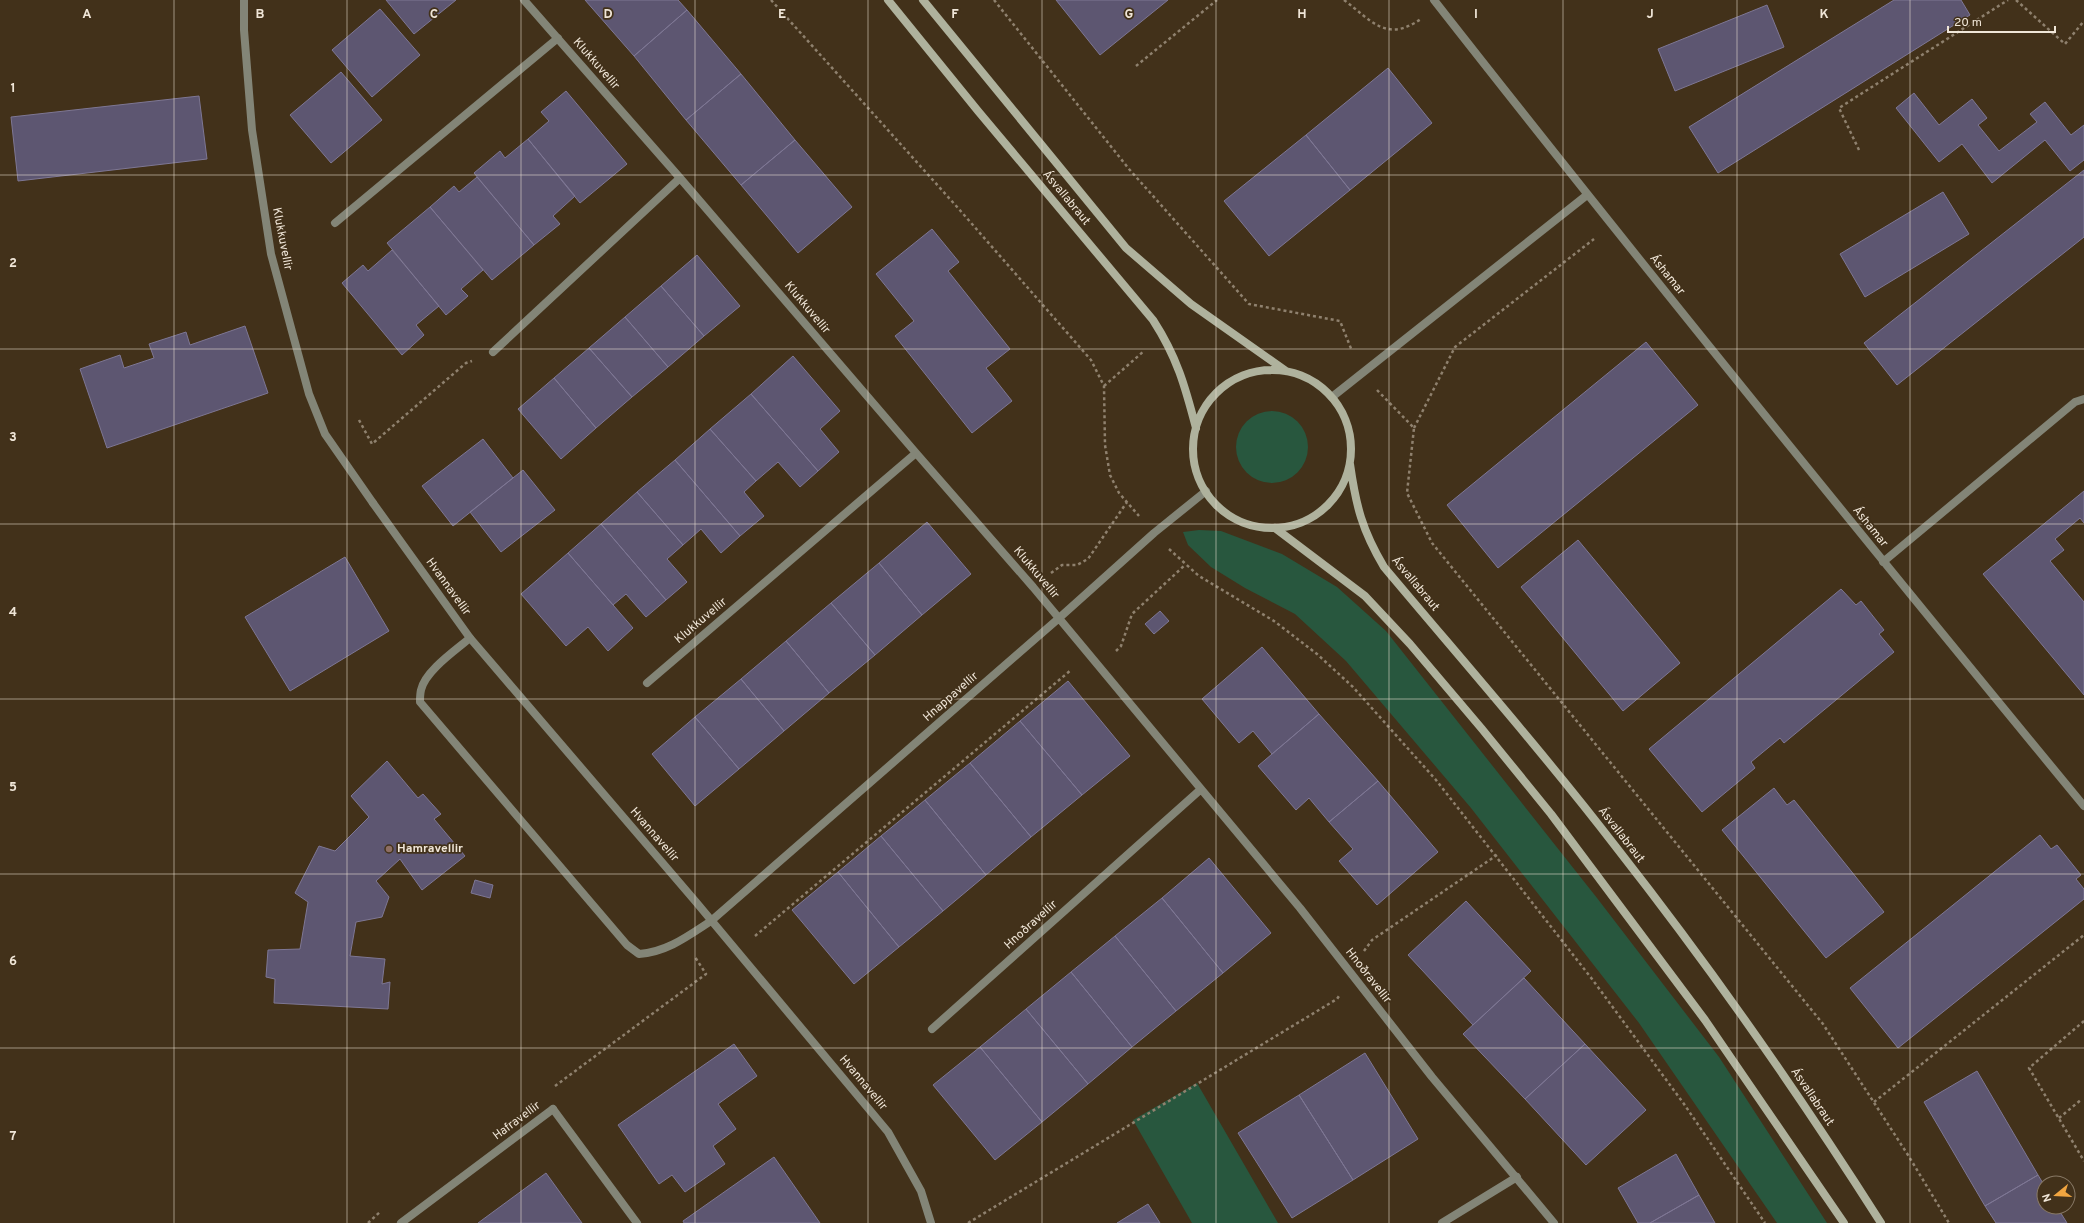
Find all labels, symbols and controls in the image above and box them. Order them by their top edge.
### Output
text: A [82,7,92,23]
text: B [256,7,265,23]
text: C [430,7,438,23]
text: D [603,7,613,23]
text: E [778,7,786,23]
text: F [951,7,959,23]
text: G [1125,7,1134,23]
text: H [1297,7,1307,23]
text: I [1474,7,1478,23]
text: J [1646,7,1654,23]
text: K [1819,7,1829,23]
scale bar [1948,8,2055,34]
text: 20 m [1954,15,1982,31]
street label: Klukkuvellir [569,35,623,94]
text: 1 [10,81,16,97]
street label: Ásvallabraut [1038,167,1094,229]
street label: Klukkuvellir [268,206,296,272]
street label: Áshamar [1646,251,1689,299]
text: 2 [9,256,17,272]
street label: Klukkuvellir [780,278,834,338]
text: 3 [9,430,17,446]
street label: Áshamar [1849,503,1892,551]
street label: Klukkuvellir [1009,543,1063,603]
street label: Ásvallabraut [1387,553,1443,615]
street label: Hvannavellir [422,555,474,619]
street label: Klukkuvellir [671,594,731,648]
text: 4 [9,605,17,621]
street label: Hnappavellir [920,668,982,725]
text: 5 [9,780,17,796]
street label: Hvannavellir [626,804,682,866]
street label: Ásvallabraut [1594,804,1648,866]
place label: Hamravellir [397,841,463,857]
marker: Hamravellir [384,844,394,854]
street label: Hnoðravellir [1001,897,1061,953]
street label: Hnoðravellir [1341,945,1395,1007]
text: 6 [9,954,17,970]
street label: Hvannavellir [835,1052,891,1114]
street label: Ásvallabraut [1787,1065,1837,1129]
street label: Hafravellir [490,1098,544,1144]
text: 7 [10,1129,17,1145]
north arrow [2036,1175,2076,1215]
text: N [2040,1192,2055,1204]

